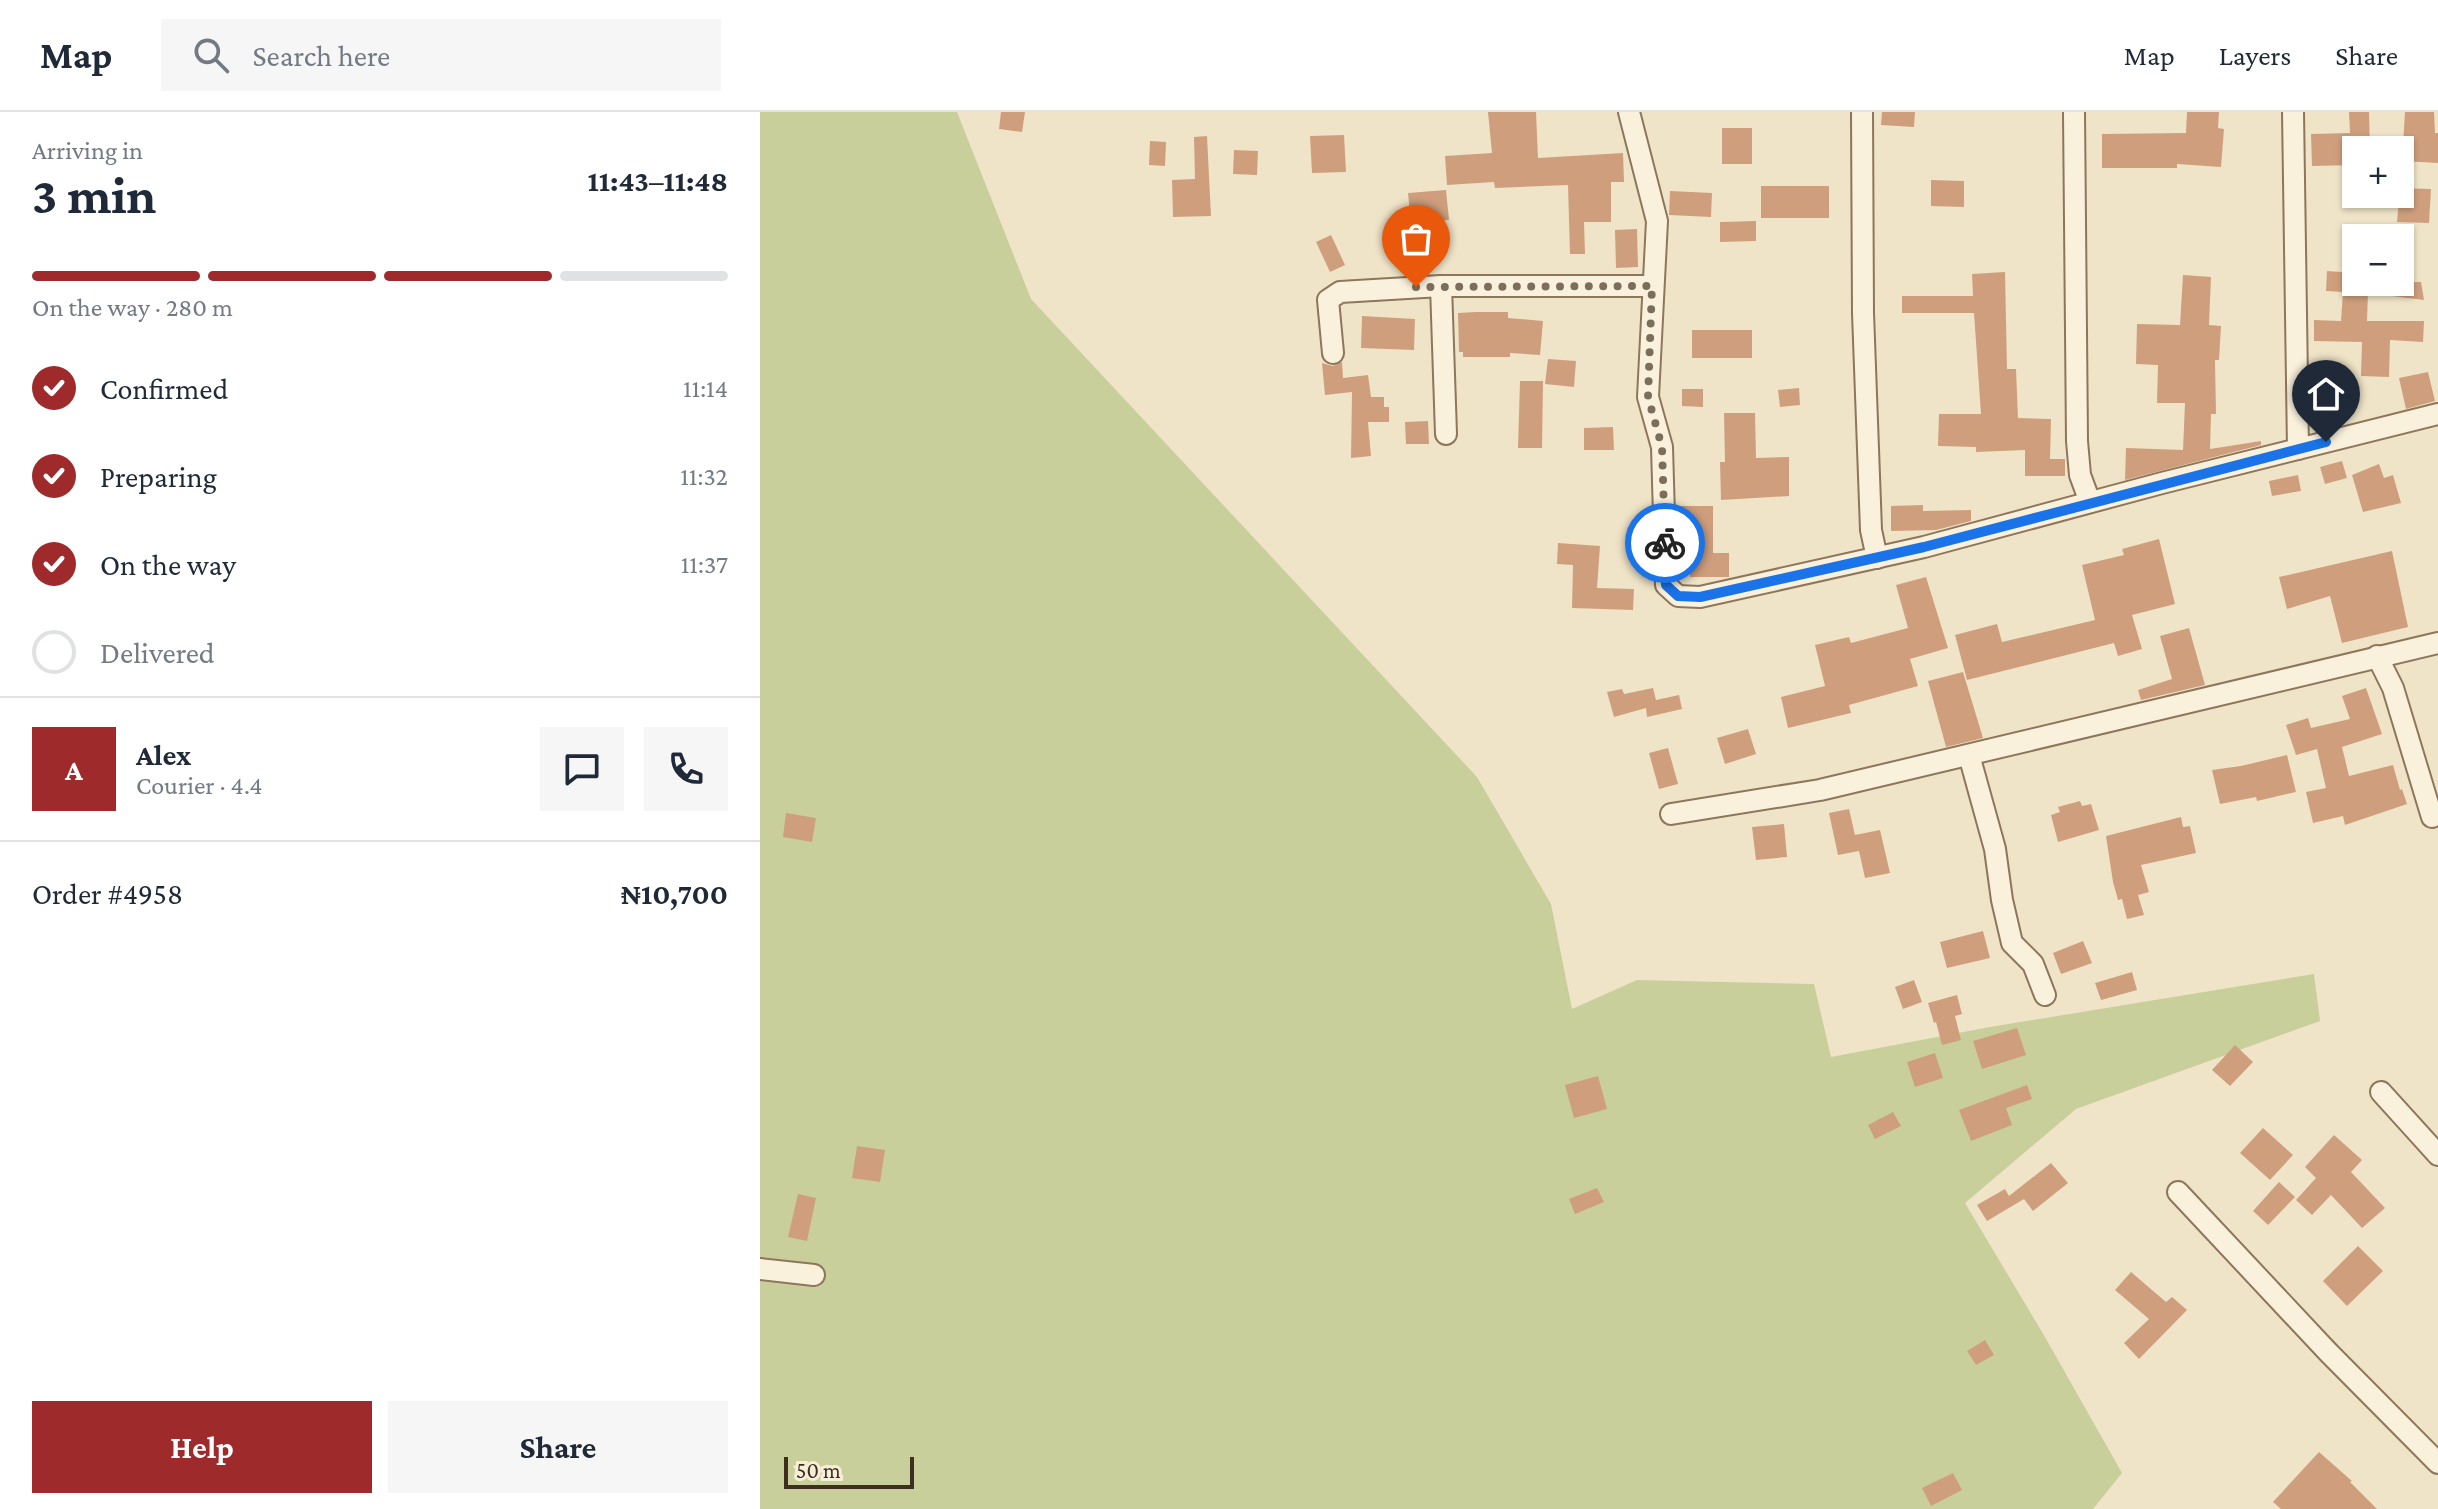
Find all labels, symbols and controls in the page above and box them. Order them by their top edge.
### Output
search box [161,19,721,91]
icon: search [189,33,233,77]
text: Map [40,34,113,76]
text: Search here [253,39,390,72]
text: Map [2124,40,2175,71]
text: Layers [2219,40,2291,71]
text: Share [2335,40,2398,71]
text: Arriving in [32,136,143,165]
map controls [2342,136,2414,296]
button: + [2342,136,2414,208]
text: 11:43–11:48 [588,164,728,197]
text: 3 min [32,166,156,224]
pin [1382,205,1450,287]
icon: bag [1394,217,1438,261]
button: − [2342,224,2414,296]
text: On the way · 280 m [32,293,233,322]
pin [2292,360,2360,442]
icon: check [32,366,76,410]
text: Confirmed [100,372,228,405]
icon: home [2304,372,2348,416]
text: 11:14 [683,374,728,403]
icon: check [32,454,76,498]
text: Preparing [100,460,217,493]
text: 11:32 [680,462,728,491]
courier [1625,503,1705,583]
icon: bike [1643,521,1687,565]
icon: check [32,542,76,586]
text: On the way [100,548,236,581]
text: 11:37 [681,550,728,579]
text: Delivered [100,636,215,669]
button: chat [540,727,624,811]
button: phone [644,727,728,811]
text: Alex [136,738,191,771]
text: A [65,753,83,786]
text: Courier · 4.4 [136,771,262,800]
text: Order #4958 [32,877,183,910]
text: ₦10,700 [621,877,728,910]
button: Help [32,1401,372,1493]
button: Share [388,1401,728,1493]
scale bar [784,1453,914,1489]
text: 50 m [796,1458,841,1483]

